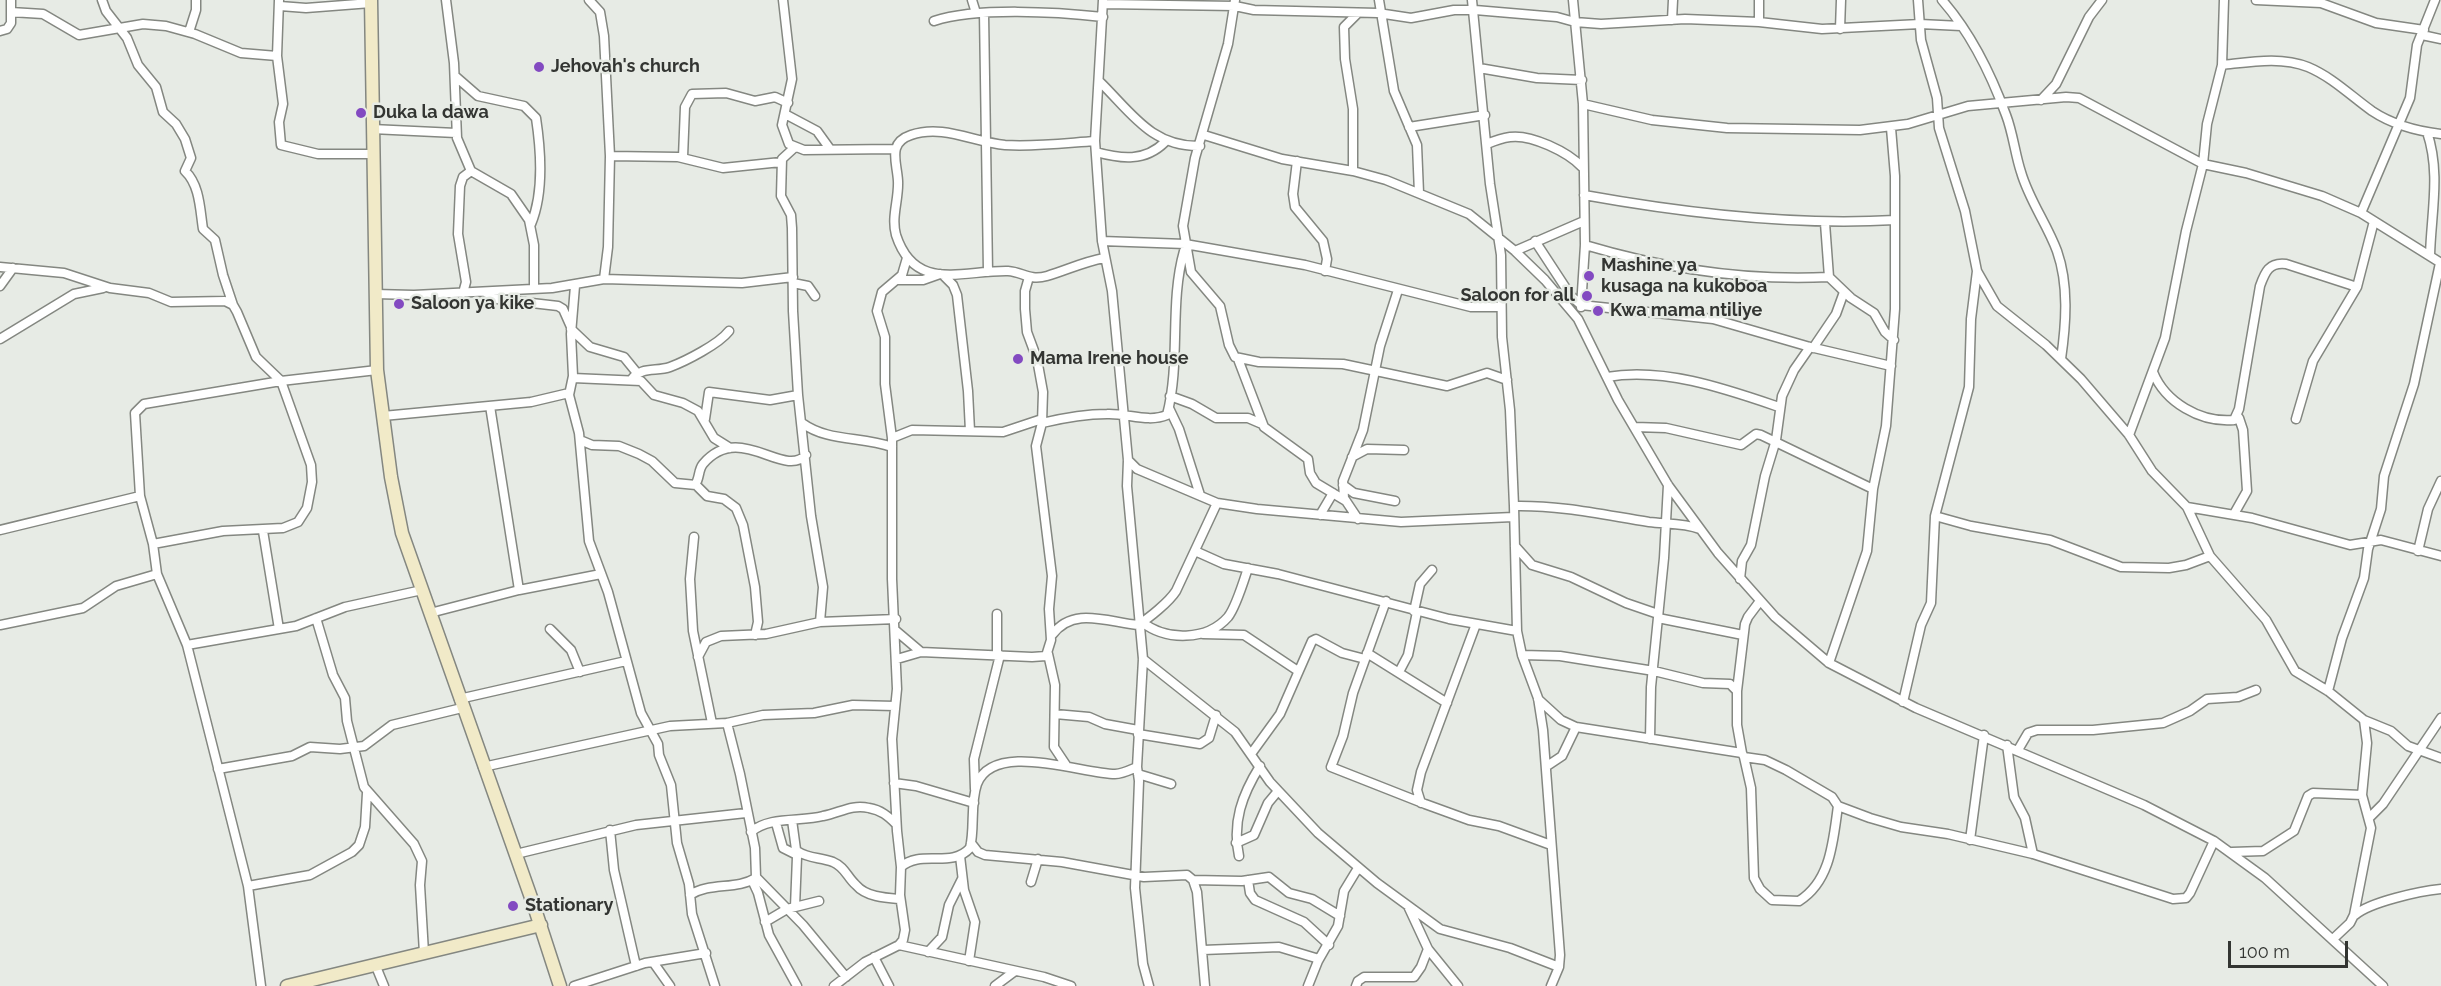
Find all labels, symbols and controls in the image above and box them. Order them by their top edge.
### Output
place label: Jehovah's church [551,56,700,78]
marker: Jehovah's church [532,60,546,74]
place label: Duka la dawa [373,102,489,124]
marker: Duka la dawa [354,106,368,120]
place label: Mashine ya kusaga na kukoboa [1601,255,1767,298]
marker: Mashine ya kusaga na kukoboa [1582,269,1596,283]
place label: Saloon for all [1460,285,1575,307]
marker: Saloon for all [1580,289,1594,303]
place label: Saloon ya kike [411,293,534,315]
marker: Saloon ya kike [392,297,406,311]
place label: Kwa mama ntiliye [1610,300,1762,322]
marker: Kwa mama ntiliye [1591,304,1605,318]
place label: Mama Irene house [1030,348,1189,370]
marker: Mama Irene house [1011,352,1025,366]
place label: Stationary [525,895,613,917]
marker: Stationary [506,899,520,913]
scale bar [2231,929,2351,967]
text: 100 m [2239,941,2290,962]

